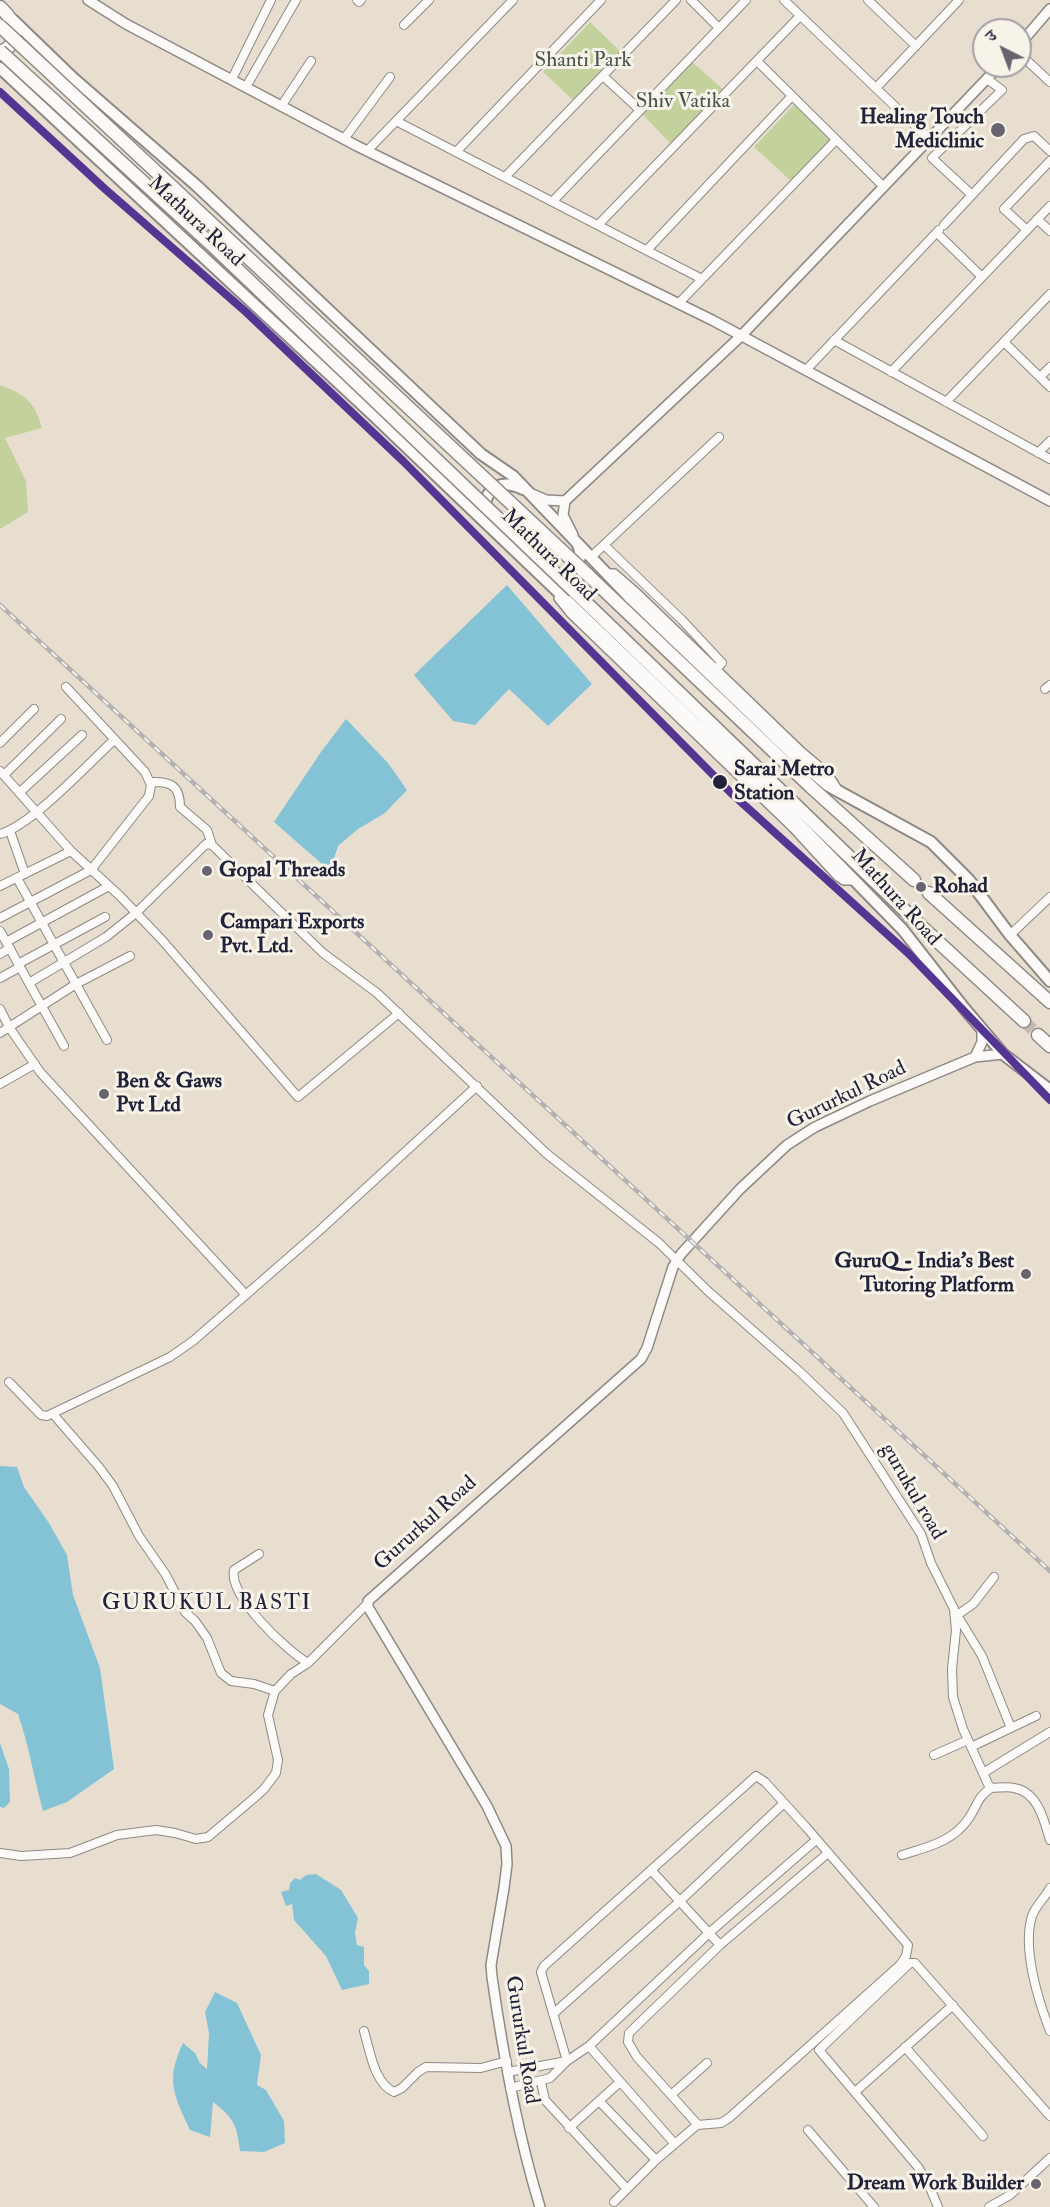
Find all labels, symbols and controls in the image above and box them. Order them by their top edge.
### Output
north arrow [972,18,1032,78]
text: उ [982,26,1001,46]
park label: Shanti Park [534,48,632,74]
park label: Shiv Vatika [636,89,730,115]
place label: Healing Touch Mediclinic [860,105,984,155]
marker: Healing Touch Mediclinic [989,121,1007,139]
street label: Mathura Road [142,171,248,273]
street label: Mathura Road [495,505,601,607]
place label: Sarai Metro Station [734,757,834,807]
marker: Sarai Metro Station [711,773,729,791]
street label: Mathura Road [845,844,945,952]
place label: Gopal Threads [219,858,345,884]
marker: Gopal Threads [200,864,214,878]
place label: Rohad [933,874,988,900]
marker: Rohad [914,880,928,894]
place label: Campari Exports Pvt. Ltd. [220,910,364,960]
marker: Campari Exports Pvt. Ltd. [201,928,215,942]
street label: Gururkul Road [783,1056,911,1136]
place label: Ben & Gaws Pvt Ltd [116,1069,222,1119]
marker: Ben & Gaws Pvt Ltd [97,1087,111,1101]
place label: GuruQ - India's Best Tutoring Platform [834,1249,1014,1299]
marker: GuruQ - India's Best Tutoring Platform [1019,1267,1033,1281]
street label: gurukul road [874,1439,950,1545]
street label: Gururkul Road [369,1471,483,1577]
district label: GURUKUL BASTI [102,1591,312,1617]
street label: Gururkul Road [498,1974,544,2106]
place label: Dream Work Builder [847,2171,1024,2197]
marker: Dream Work Builder [1029,2177,1043,2191]

